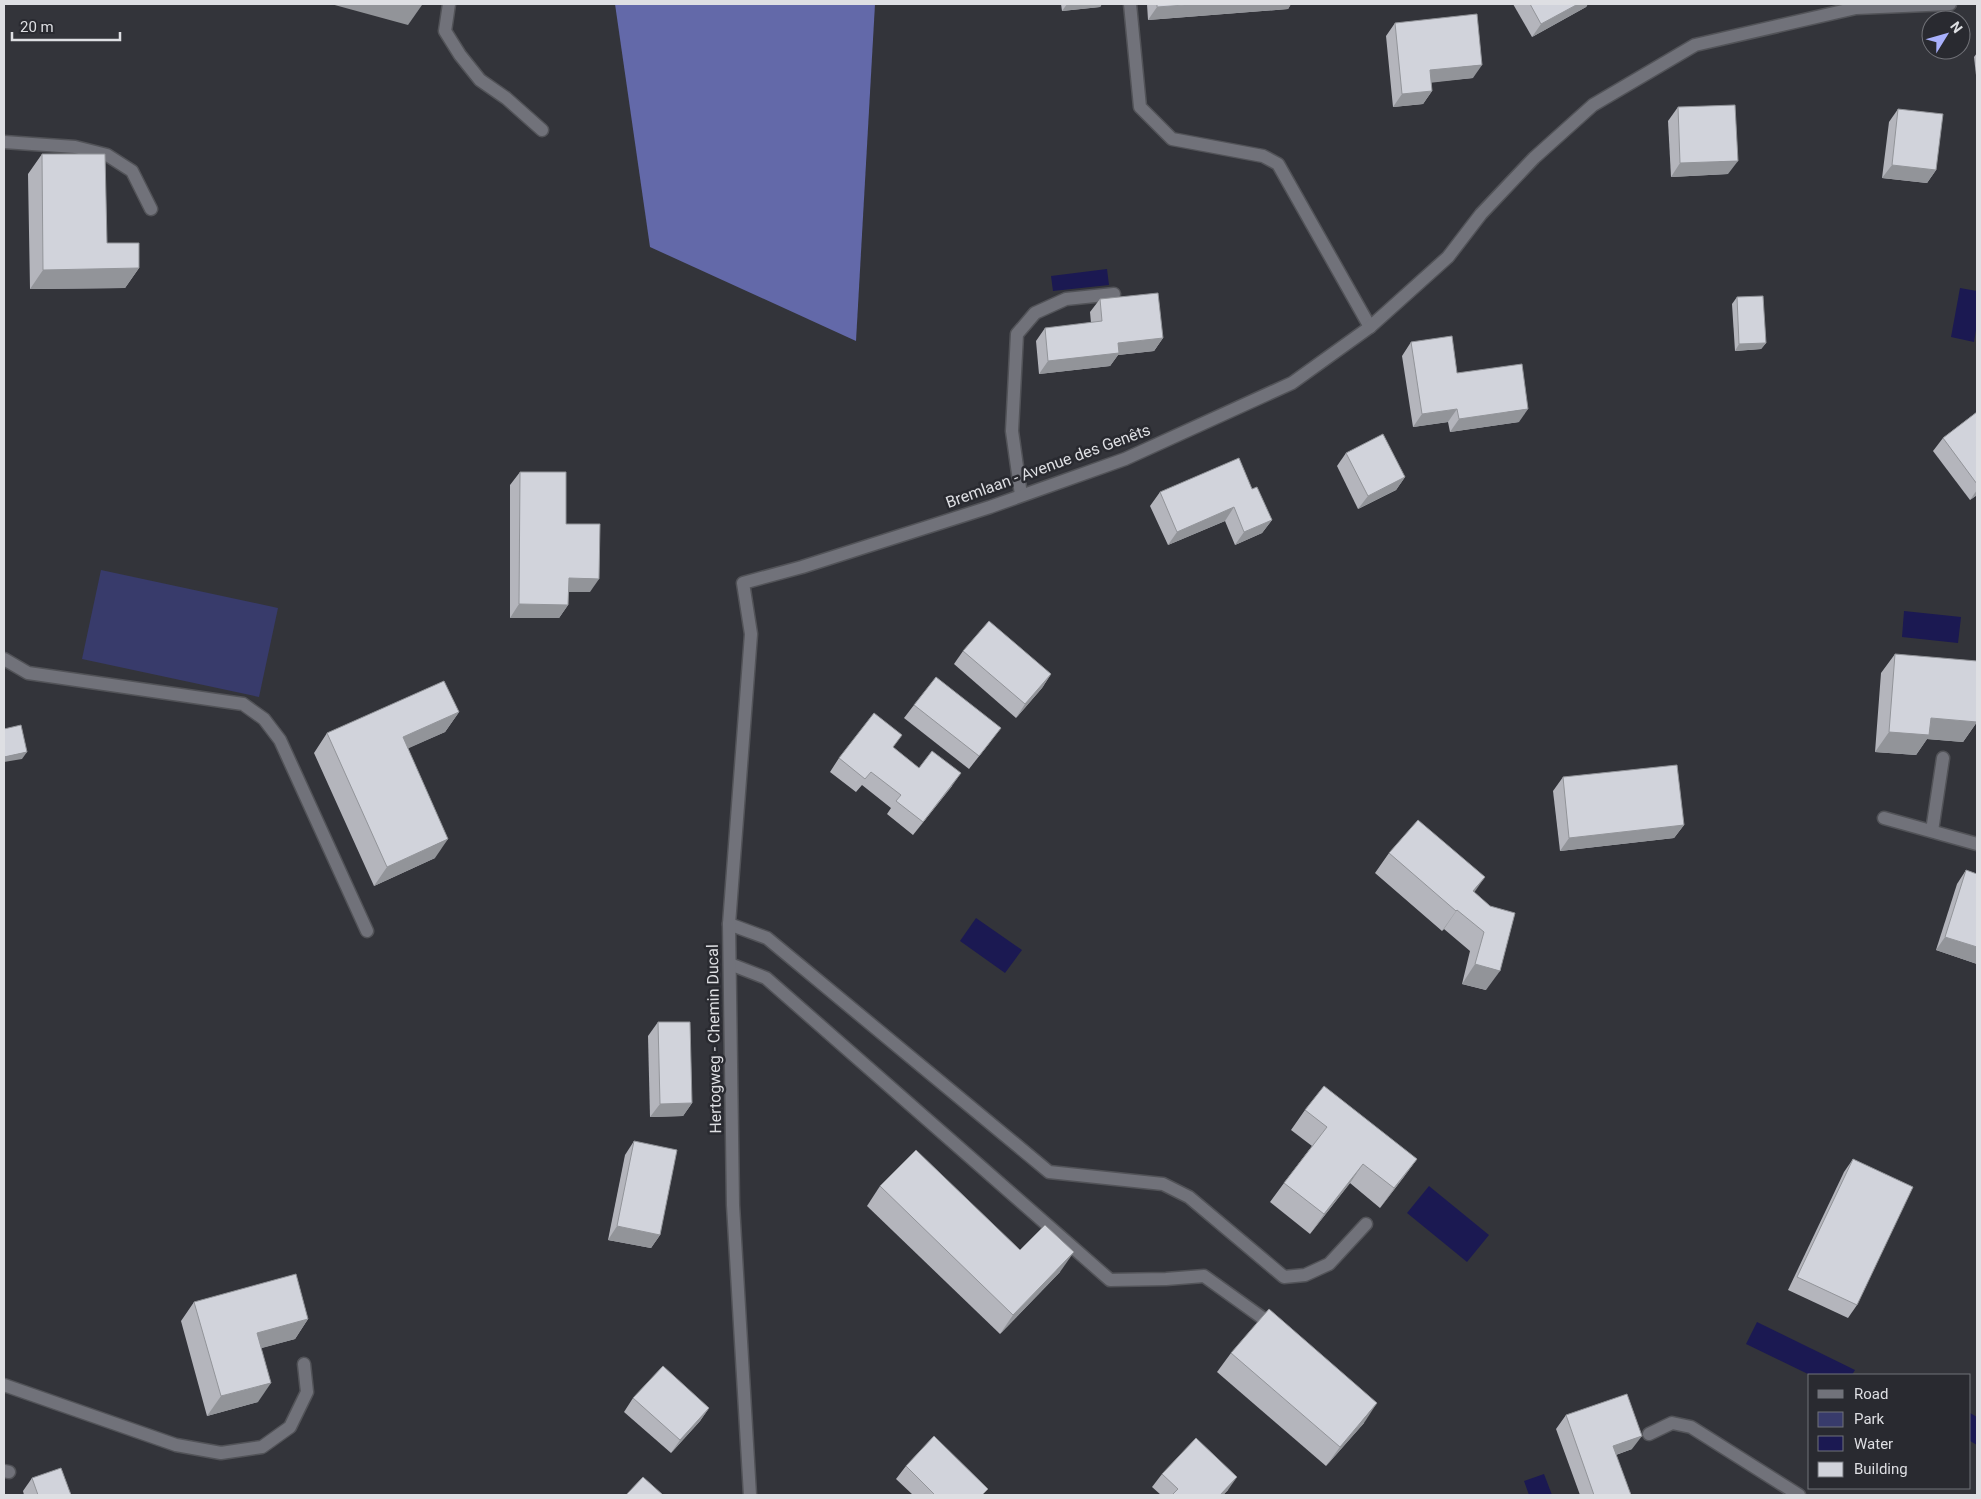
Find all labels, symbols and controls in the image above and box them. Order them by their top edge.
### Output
scale bar [12,10,120,42]
north arrow [1921,10,1971,60]
text: 20 m [20,18,54,36]
text: N [1947,18,1966,36]
street label: Bremlaan - Avenue des Genêts [943,420,1153,512]
street label: Hertogweg - Chemin Ducal [703,944,725,1134]
legend [1808,1374,1971,1489]
text: Road [1854,1385,1888,1403]
text: Park [1854,1410,1885,1428]
text: Water [1854,1435,1893,1453]
text: Building [1854,1460,1908,1478]

